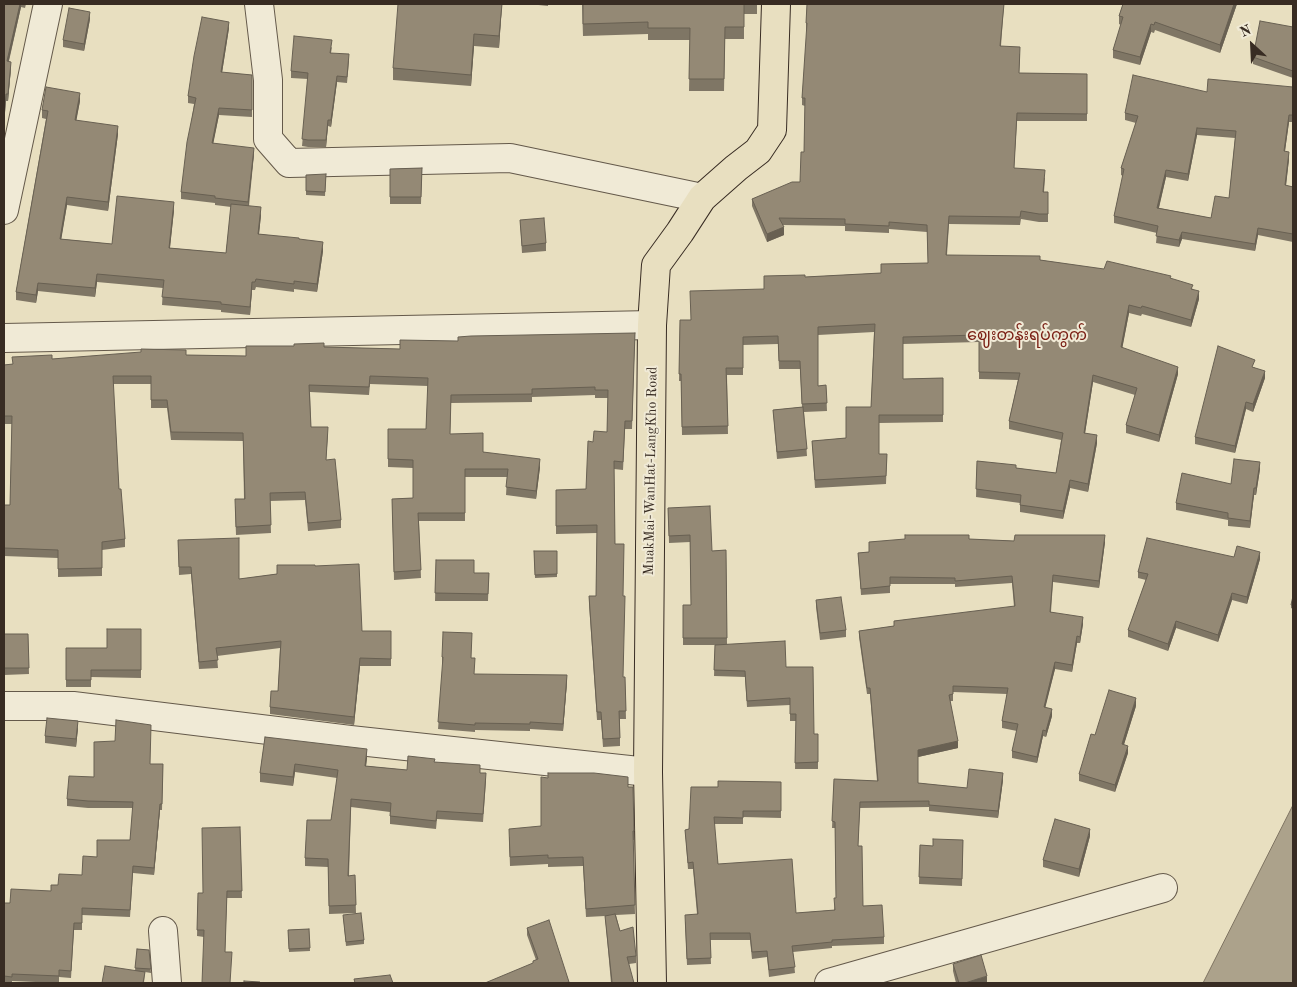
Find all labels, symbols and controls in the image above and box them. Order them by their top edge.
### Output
north arrow [1227,20,1277,70]
text: N [1238,23,1253,40]
district label: ဈေးတန်းရပ်ကွက် [967,326,1087,346]
street label: MuakMai-WanHat-LangKho Road [641,366,661,576]

